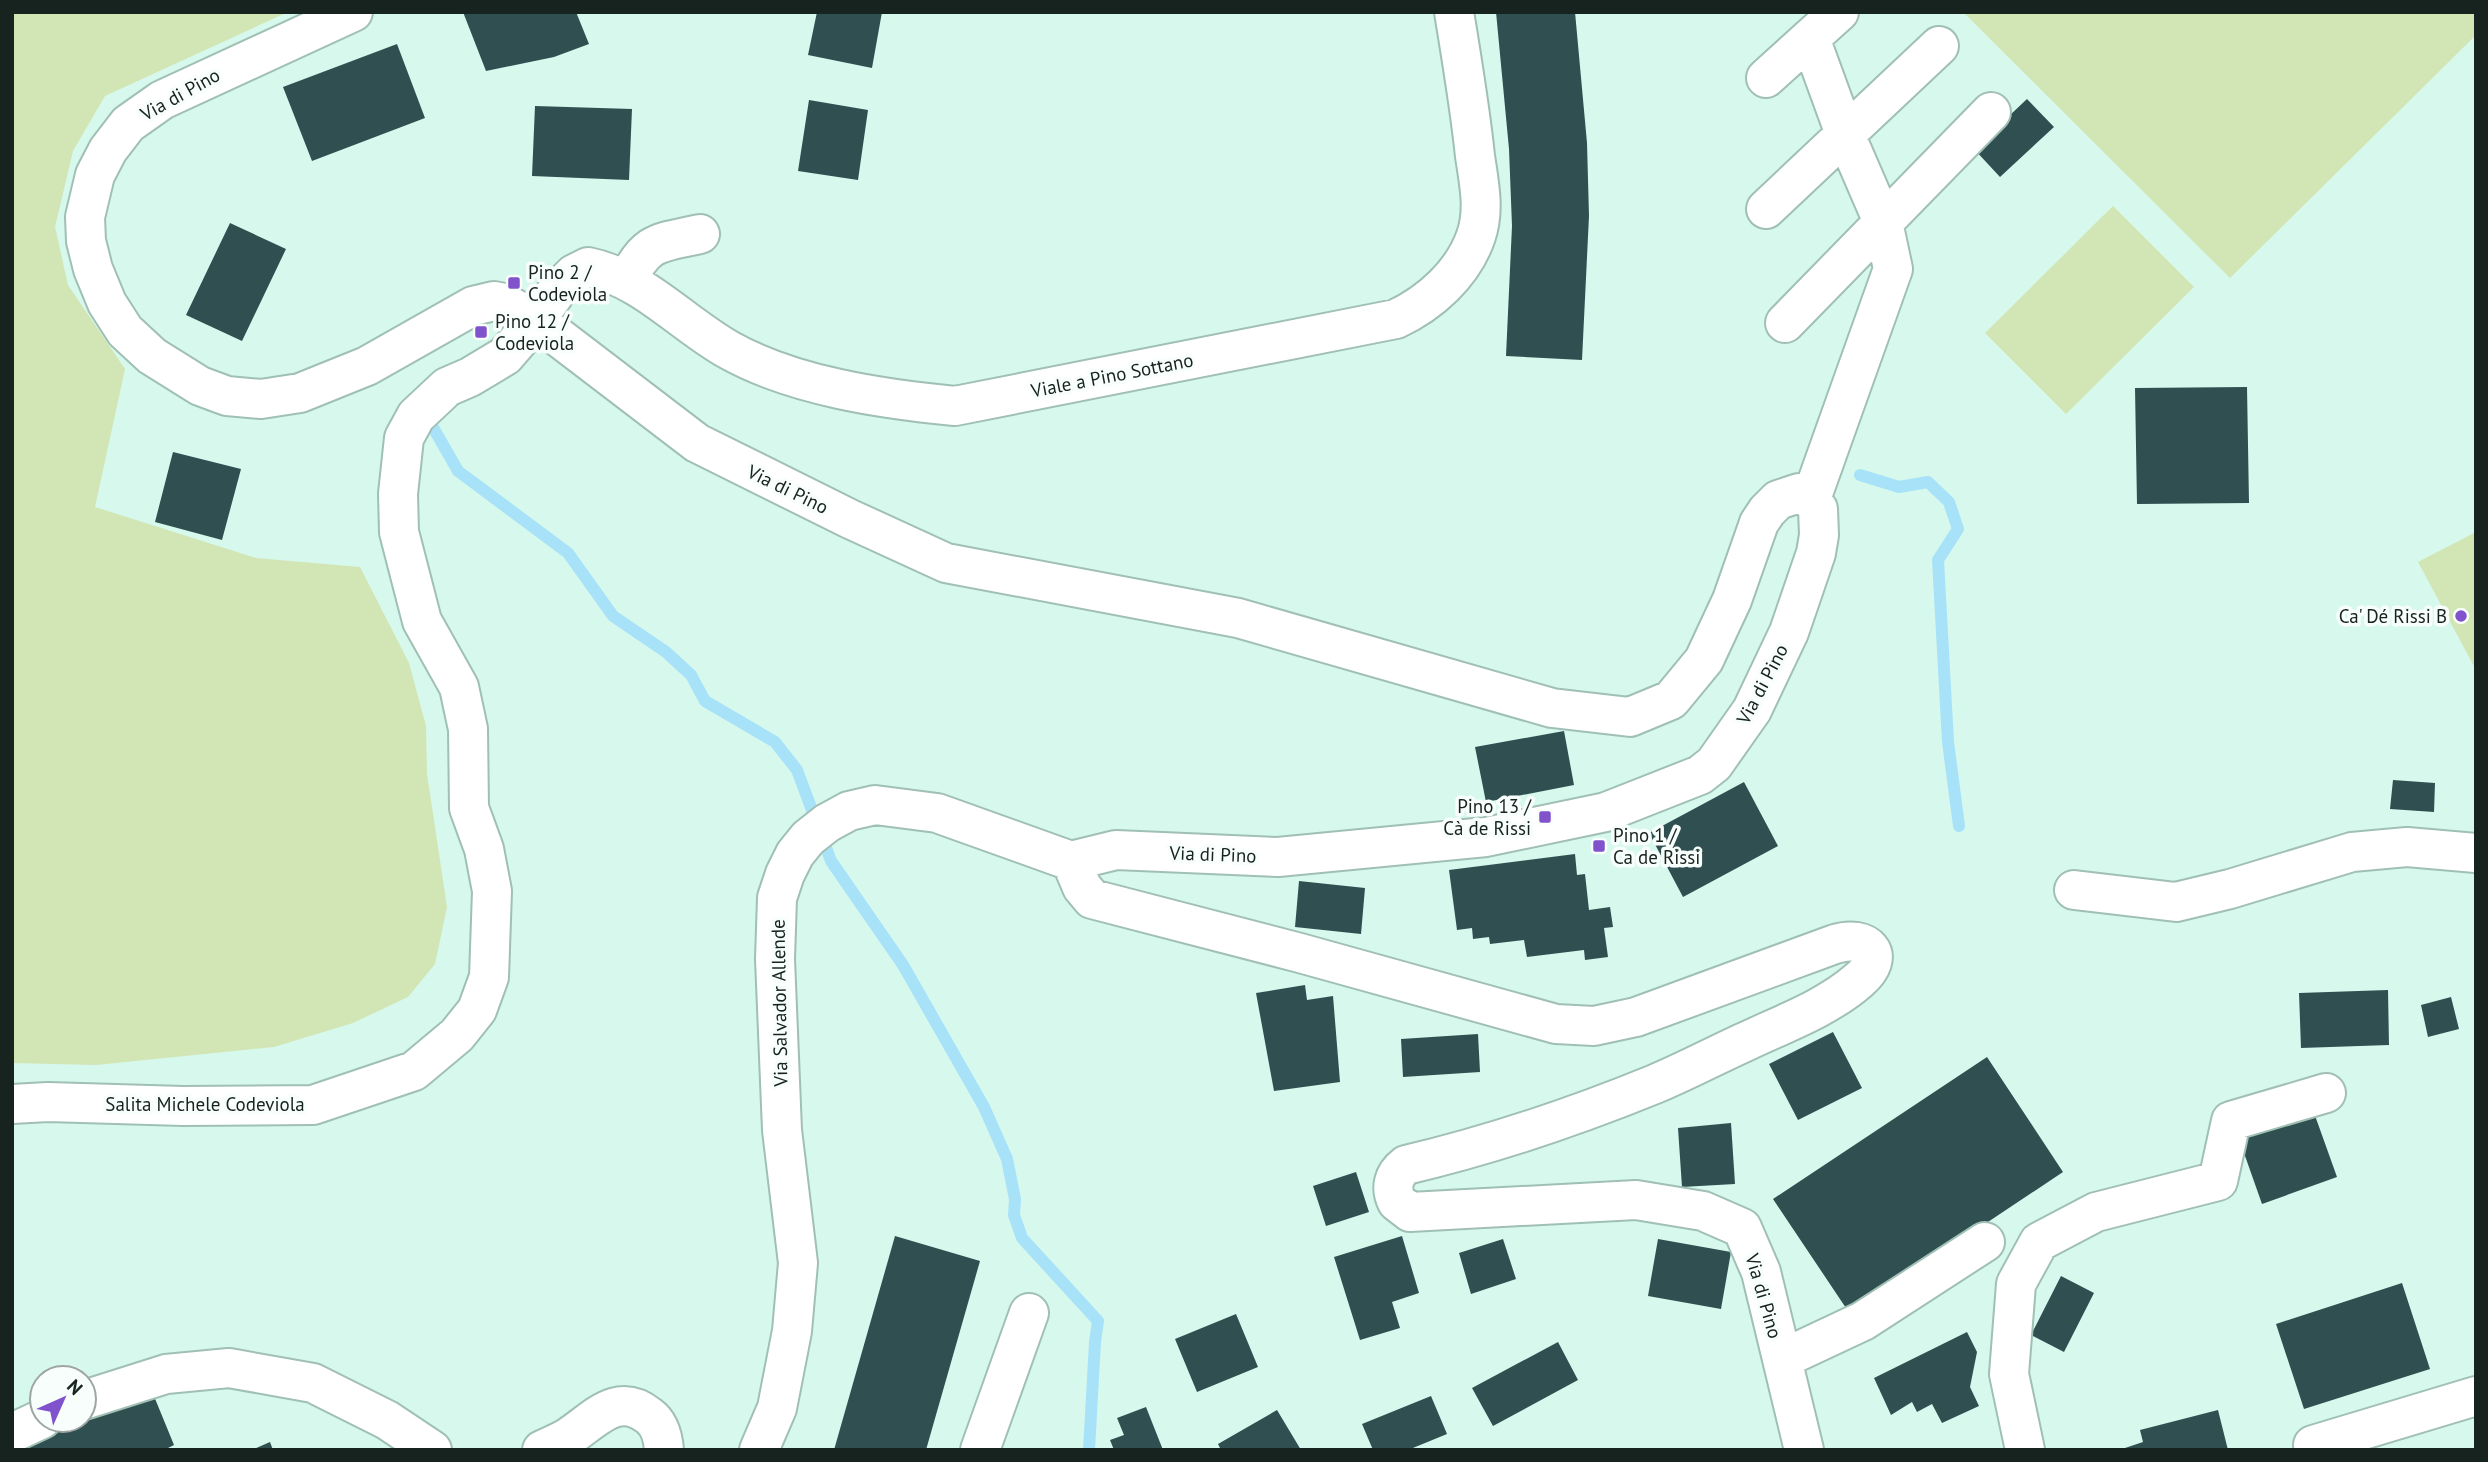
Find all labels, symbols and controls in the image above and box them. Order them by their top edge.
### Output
street label: Via di Pino [135,62,224,126]
place label: Pino 2 / Codeviola [528,260,607,306]
marker: Pino 2 / Codeviola [506,275,522,291]
place label: Pino 12 / Codeviola [495,309,574,355]
marker: Pino 12 / Codeviola [473,324,489,340]
street label: Viale a Pino Sottano [1028,348,1195,403]
street label: Via di Pino [743,459,832,519]
place label: Ca' Dé Rissi B [2339,604,2447,628]
marker: Ca' Dé Rissi B [2453,608,2469,624]
street label: Via di Pino [1730,640,1793,729]
place label: Pino 13 / Cà de Rissi [1443,794,1532,840]
marker: Pino 13 / Cà de Rissi [1537,809,1553,825]
place label: Pino 1 / Ca de Rissi [1613,823,1700,869]
marker: Pino 1 / Ca de Rissi [1591,838,1607,854]
street label: Via di Pino [1168,840,1257,868]
street label: Via Salvador Allende [766,919,792,1088]
street label: Salita Michele Codeviola [105,1092,305,1116]
street label: Via di Pino [1740,1250,1788,1341]
north arrow [28,1364,98,1434]
text: N [62,1374,88,1400]

